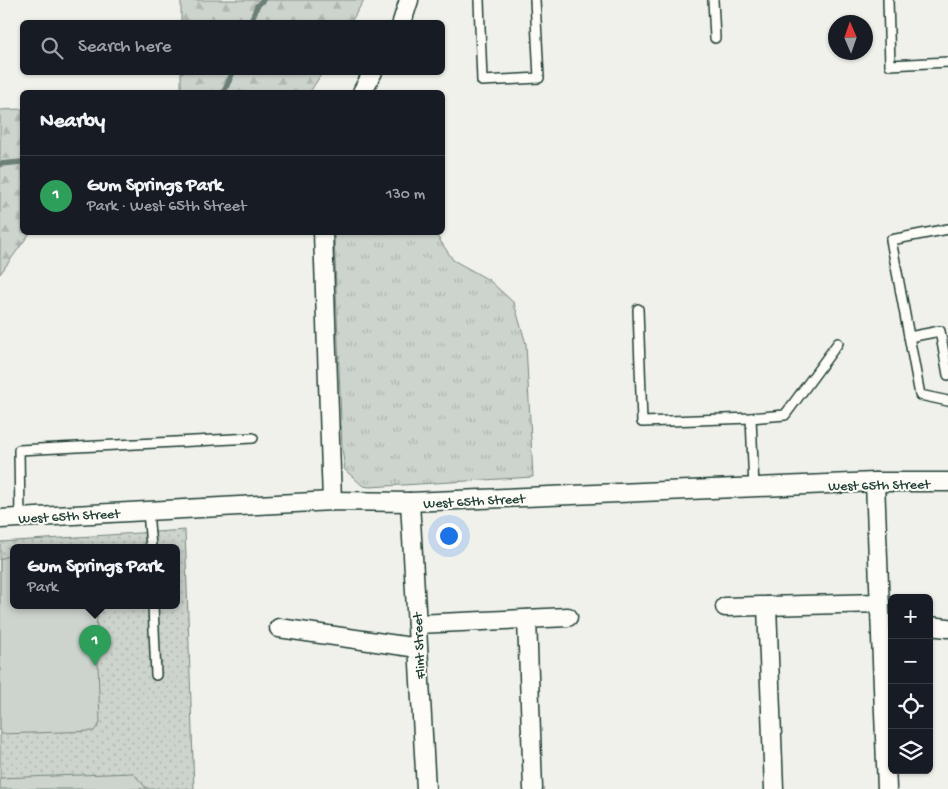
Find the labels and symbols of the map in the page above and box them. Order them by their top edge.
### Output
north arrow [828,15,873,60]
street label: West 65th Street [828,477,931,496]
street label: West 65th Street [423,491,527,514]
street label: West 65th Street [18,506,122,529]
your location [436,523,462,549]
street label: Flint Street [410,611,431,680]
pin: 1 [79,625,111,666]

